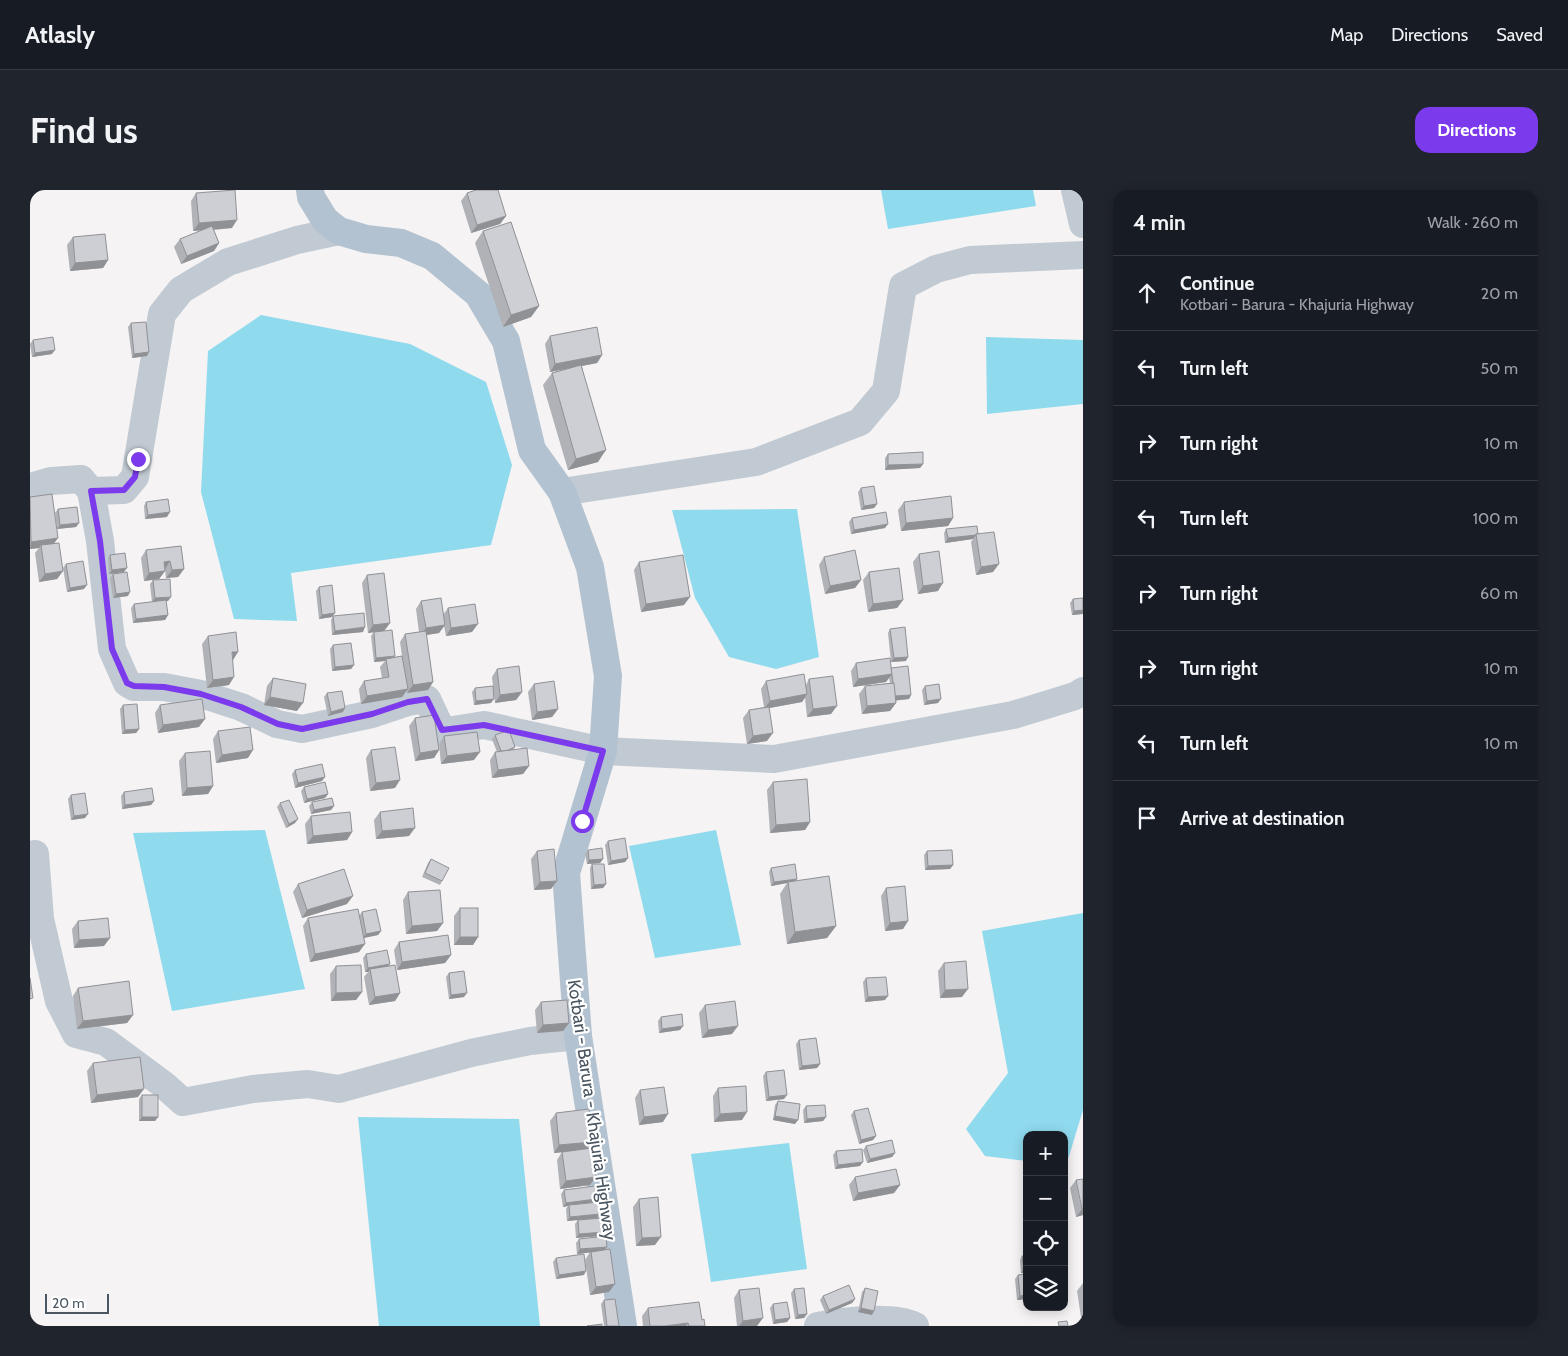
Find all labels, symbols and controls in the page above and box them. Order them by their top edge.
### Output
text: Atlasly [25,20,95,49]
text: Map [1330,24,1363,46]
text: Directions [1391,24,1468,46]
text: Saved [1496,24,1543,46]
button: Directions [1415,107,1538,153]
text: Find us [30,109,138,152]
text: 4 min [1133,210,1186,235]
text: Walk · 260 m [1428,213,1518,232]
text: Continue [1180,272,1254,295]
icon: ahead [1133,279,1161,307]
text: 20 m [1481,284,1518,303]
text: Kotbari - Barura - Khajuria Highway [1180,295,1414,314]
icon: left [1133,354,1161,382]
text: Turn left [1180,357,1248,380]
text: 50 m [1481,359,1518,378]
icon: right [1133,429,1161,457]
text: Turn right [1180,432,1258,455]
text: 10 m [1484,434,1518,453]
route end [127,448,150,471]
icon: left [1133,504,1161,532]
text: Turn left [1180,507,1248,530]
text: 100 m [1473,509,1518,528]
icon: right [1133,579,1161,607]
text: Turn right [1180,582,1258,605]
text: 60 m [1480,584,1518,603]
icon: right [1133,654,1161,682]
text: Turn right [1180,657,1258,680]
text: 10 m [1484,659,1518,678]
icon: left [1133,729,1161,757]
text: Turn left [1180,732,1248,755]
text: 10 m [1484,734,1518,753]
icon: arrive [1133,804,1161,832]
text: Arrive at destination [1180,807,1344,830]
route start [571,810,594,833]
street label: Kotbari - Barura - Khajuria Highway [563,978,621,1242]
map controls [1023,1131,1068,1311]
button: + [1023,1131,1068,1176]
button: − [1023,1176,1068,1221]
button: locate [1023,1221,1068,1266]
button: layers [1023,1266,1068,1311]
scale bar [45,1291,109,1314]
text: 20 m [52,1294,85,1312]

